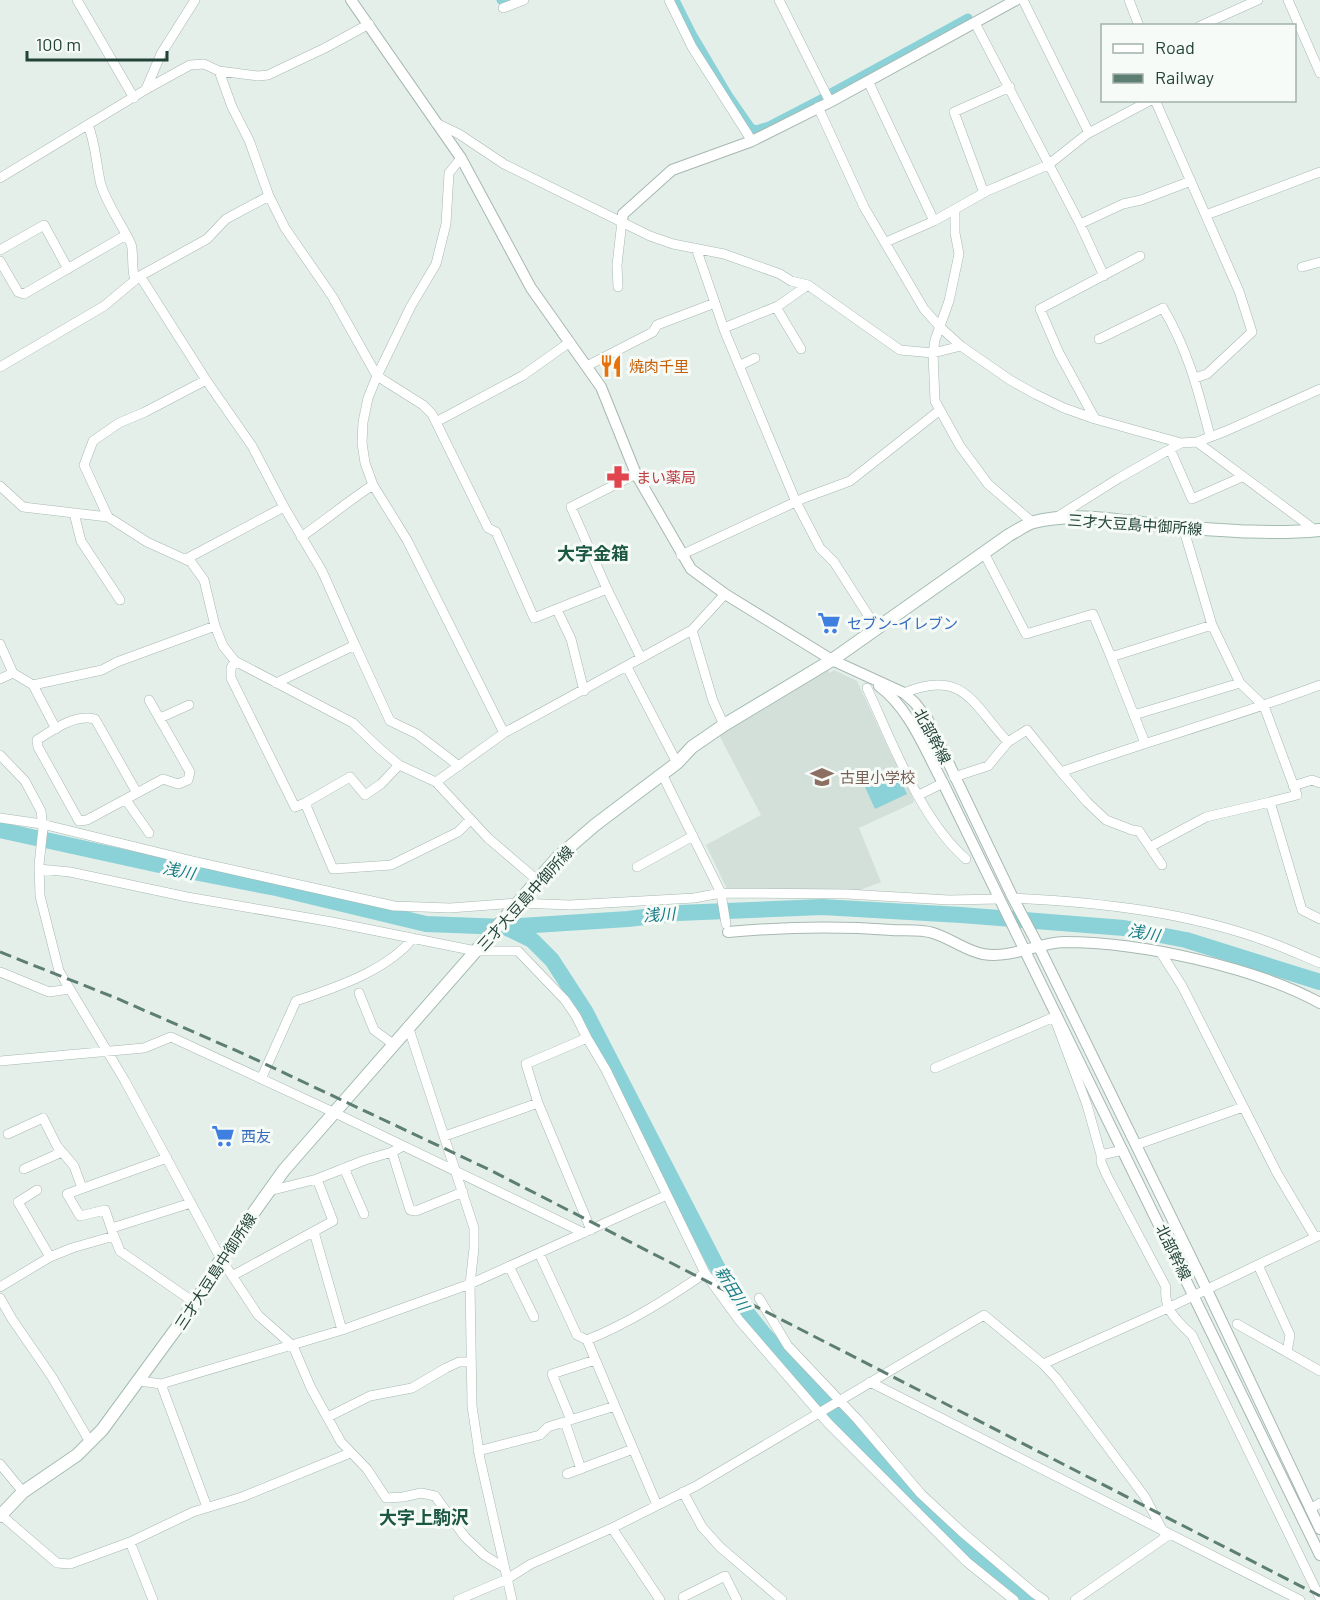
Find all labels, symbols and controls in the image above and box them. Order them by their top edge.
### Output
scale bar [27,24,166,62]
legend [1101,24,1296,102]
text: 100 m [36,33,81,55]
text: Road [1155,36,1195,58]
text: Railway [1155,66,1214,88]
restaurant icon: 焼肉千里 [598,353,624,379]
place label: 焼肉千里 [629,357,689,375]
pharmacy icon: まい薬局 [605,464,631,490]
place label: まい薬局 [636,468,696,486]
street label: 三才大豆島中御所線 [1067,510,1203,538]
district label: 大字金箱 [557,542,629,564]
supermarket icon: セブン-イレブン [816,610,842,636]
place label: セブン-イレブン [847,614,958,632]
street label: 北部幹線 [911,705,955,767]
school or university icon: 古里小学校 [809,764,835,790]
place label: 古里小学校 [840,768,915,786]
street label: 三才大豆島中御所線 [473,842,577,954]
water label: 浅川 [161,857,199,883]
water label: 浅川 [642,903,678,925]
water label: 浅川 [1127,920,1163,944]
supermarket icon: 西友 [210,1123,236,1149]
place label: 西友 [241,1127,271,1145]
street label: 三才大豆島中御所線 [171,1209,259,1333]
street label: 北部幹線 [1153,1221,1195,1283]
water label: 新田川 [712,1263,755,1315]
district label: 大字上駒沢 [379,1506,469,1528]

